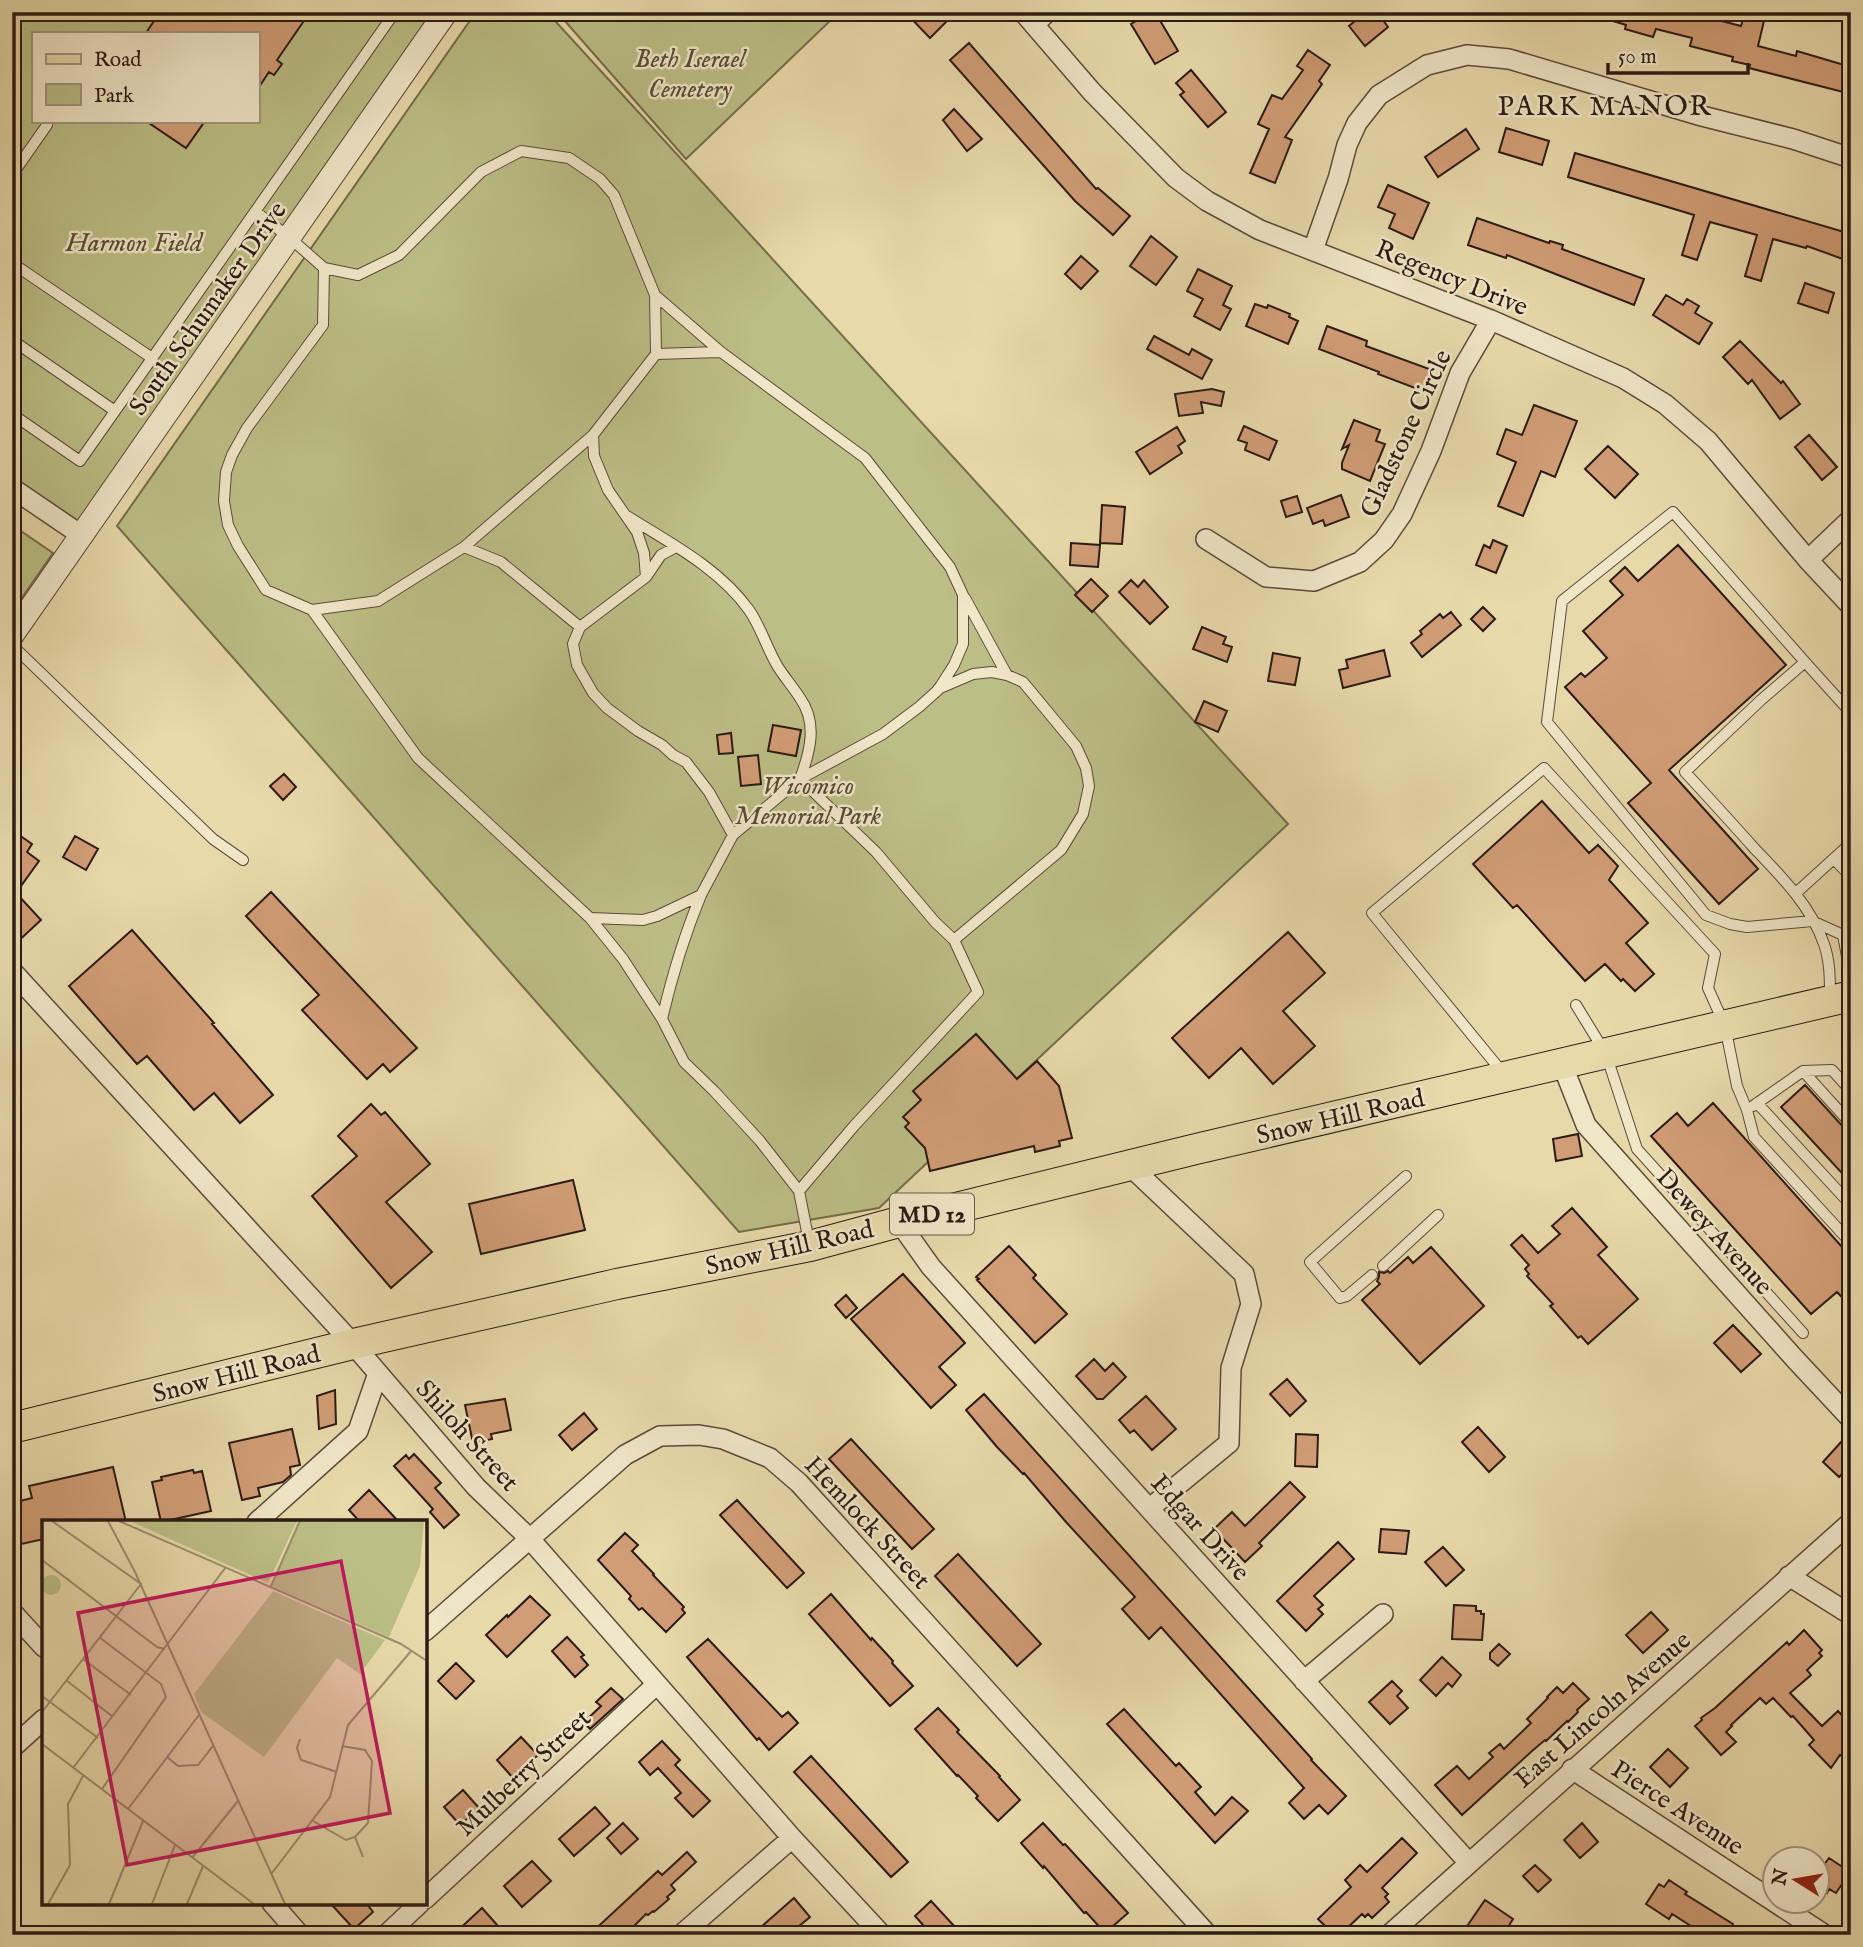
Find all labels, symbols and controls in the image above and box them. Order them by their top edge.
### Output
legend [32,32,259,122]
scale bar [1608,32,1748,76]
park label: Beth Iserael Cemetery [635,43,747,106]
text: 50 m [1618,44,1657,71]
text: Road [94,47,142,74]
text: Park [94,83,135,110]
district label: PARK MANOR [1497,90,1713,125]
street label: South Schumaker Drive [122,195,295,422]
park label: Harmon Field [65,227,204,260]
street label: Regency Drive [1370,233,1533,324]
street label: Gladstone Circle [1353,344,1460,523]
park label: Wicomico Memorial Park [735,770,882,833]
street label: Snow Hill Road [1253,1082,1428,1153]
street label: Dewey Avenue [1648,1162,1780,1302]
road number: MD 12 [890,1194,974,1234]
street label: Snow Hill Road [702,1213,877,1284]
street label: Snow Hill Road [149,1338,324,1411]
street label: Shiloh Street [408,1373,526,1499]
street label: Hemlock Street [797,1449,937,1597]
street label: Edgar Drive [1143,1468,1257,1589]
inset map [42,1520,427,1905]
street label: East Lincoln Avenue [1508,1624,1698,1796]
street label: Mulberry Street [450,1702,599,1844]
street label: Pierce Avenue [1605,1753,1750,1863]
north arrow [1762,1846,1832,1916]
text: N [1768,1866,1795,1888]

